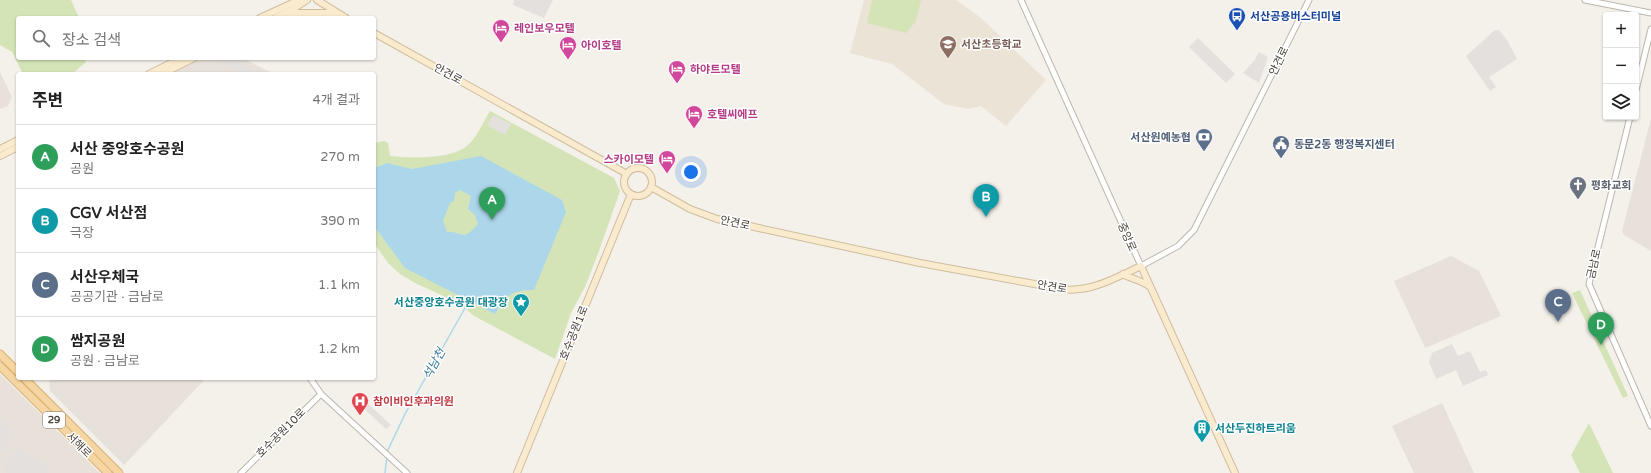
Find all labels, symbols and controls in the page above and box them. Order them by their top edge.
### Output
bus stop icon: 서산공용버스터미널 [1227,6,1247,31]
place label: 서산공용버스터미널 [1250,10,1341,23]
map controls [1603,12,1639,120]
button: + [1603,12,1639,48]
search box [16,16,376,60]
hotel icon: 레인보우모텔 [491,18,511,43]
place label: 레인보우모텔 [514,22,575,35]
icon: search [30,27,52,49]
text: 장소 검색 [62,31,121,49]
school or university icon: 서산초등학교 [938,34,958,59]
hotel icon: 아이호텔 [558,35,578,60]
place label: 서산초등학교 [961,38,1022,51]
place label: 아이호텔 [581,39,621,52]
street label: 안견로 [1267,45,1291,77]
button: − [1603,48,1639,84]
hotel icon: 하야트모텔 [667,59,687,84]
street label: 안견로 [432,61,464,87]
place label: 하야트모텔 [690,63,741,76]
button: layers [1603,84,1639,120]
text: 주변 [32,90,63,111]
text: 4개 결과 [313,92,360,108]
hotel icon: 호텔씨에프 [684,104,704,129]
place label: 호텔씨에프 [707,108,758,121]
bank icon: 서산원예농협 [1194,127,1214,152]
place label: 서산원예농협 [1130,131,1191,144]
public building icon: 동문2동 행정복지센터 [1271,134,1291,159]
place label: 동문2동 행정복지센터 [1294,138,1395,151]
text: 서산 중앙호수공원 [70,140,184,158]
text: A [40,149,50,165]
text: 270 m [320,149,360,165]
hotel icon: 스카이모텔 [657,149,677,174]
place label: 스카이모텔 [603,153,654,166]
text: 공원 [70,161,94,177]
your location [681,162,701,182]
church icon: 평화교회 [1568,175,1588,200]
place label: 평화교회 [1591,179,1631,192]
pin: B [973,184,999,217]
pin: A [479,187,505,220]
text: CGV 서산점 [70,204,147,222]
text: B [40,213,50,229]
text: 390 m [320,213,360,229]
street label: 안견로 [719,213,751,233]
street label: 중앙로 [1115,220,1139,254]
text: 극장 [70,225,94,241]
street label: 금남로 [1584,248,1604,280]
text: 서산우체국 [70,268,139,286]
text: C [40,277,50,293]
text: 1.1 km [318,277,360,293]
street label: 안견로 [1036,278,1068,296]
text: 공공기관 · 금남로 [70,289,164,305]
pin: C [1545,289,1571,322]
place icon: 서산중앙호수공원 대광장 [511,292,531,317]
place label: 서산중앙호수공원 대광장 [394,296,508,309]
street label: 호수공원1로 [557,304,591,362]
pin: D [1588,312,1614,345]
text: 쌈지공원 [70,332,125,350]
text: D [40,341,50,357]
text: 1.2 km [318,341,360,357]
water label: 석남천 [420,344,449,382]
text: 공원 · 금남로 [70,353,140,369]
hospital icon: 참이비인후과의원 [350,391,370,416]
place label: 참이비인후과의원 [373,395,454,408]
street label: 호수공원10로 [254,406,308,460]
road number: 29 [43,412,65,428]
building icon: 서산두진하트리움 [1192,418,1212,443]
place label: 서산두진하트리움 [1215,422,1296,435]
street label: 서해로 [64,430,94,460]

